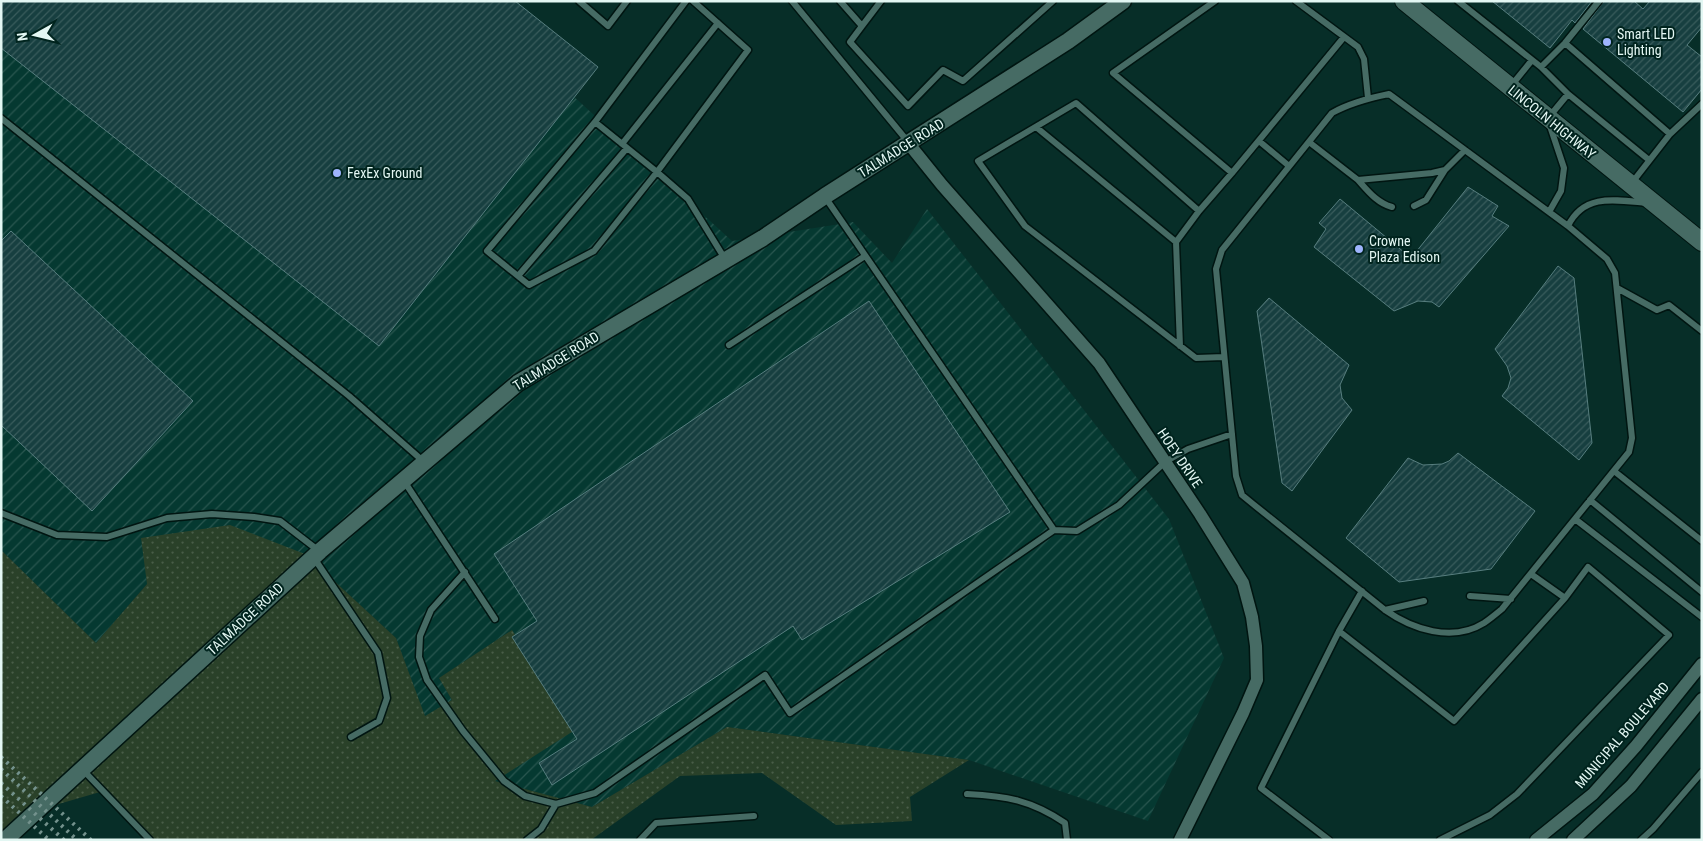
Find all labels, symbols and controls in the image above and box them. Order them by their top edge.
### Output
north arrow [10,10,60,60]
place label: Smart LED Lighting [1617,26,1675,58]
text: N [14,31,31,42]
marker: Smart LED Lighting [1601,36,1613,48]
street label: LINCOLN HIGHWAY [1505,82,1600,163]
street label: TALMADGE ROAD [855,115,947,181]
place label: FexEx Ground [347,165,423,181]
marker: FexEx Ground [331,167,343,179]
place label: Crowne Plaza Edison [1369,233,1440,265]
marker: Crowne Plaza Edison [1353,243,1365,255]
street label: TALMADGE ROAD [510,328,602,394]
street label: HOEY DRIVE [1154,425,1206,491]
street label: TALMADGE ROAD [204,580,286,658]
street label: MUNICIPAL BOULEVARD [1572,679,1672,791]

